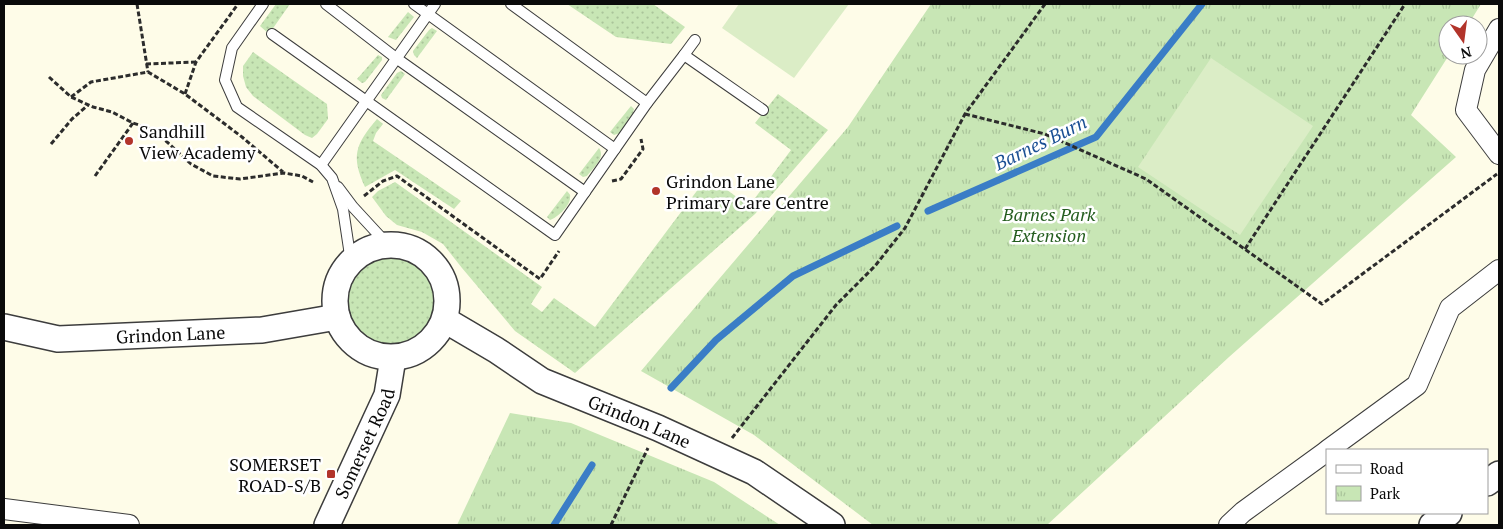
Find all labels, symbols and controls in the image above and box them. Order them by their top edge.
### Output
north arrow [1438,15,1488,65]
text: N [1458,43,1474,64]
water label: Barnes Burn [989,109,1091,176]
place label: Sandhill View Academy [139,119,257,164]
marker: Sandhill View Academy [123,135,135,147]
place label: Grindon Lane Primary Care Centre [666,169,829,214]
marker: Grindon Lane Primary Care Centre [650,185,662,197]
park label: Barnes Park Extension [1002,202,1096,247]
street label: Grindon Lane [115,320,226,348]
street label: Somerset Road [329,387,400,502]
street label: Grindon Lane [585,389,695,453]
legend [1326,449,1488,514]
place label: SOMERSET ROAD-S/B [229,452,321,497]
text: Road [1370,458,1403,478]
marker: SOMERSET ROAD-S/B [325,468,337,480]
text: Park [1370,483,1400,503]

